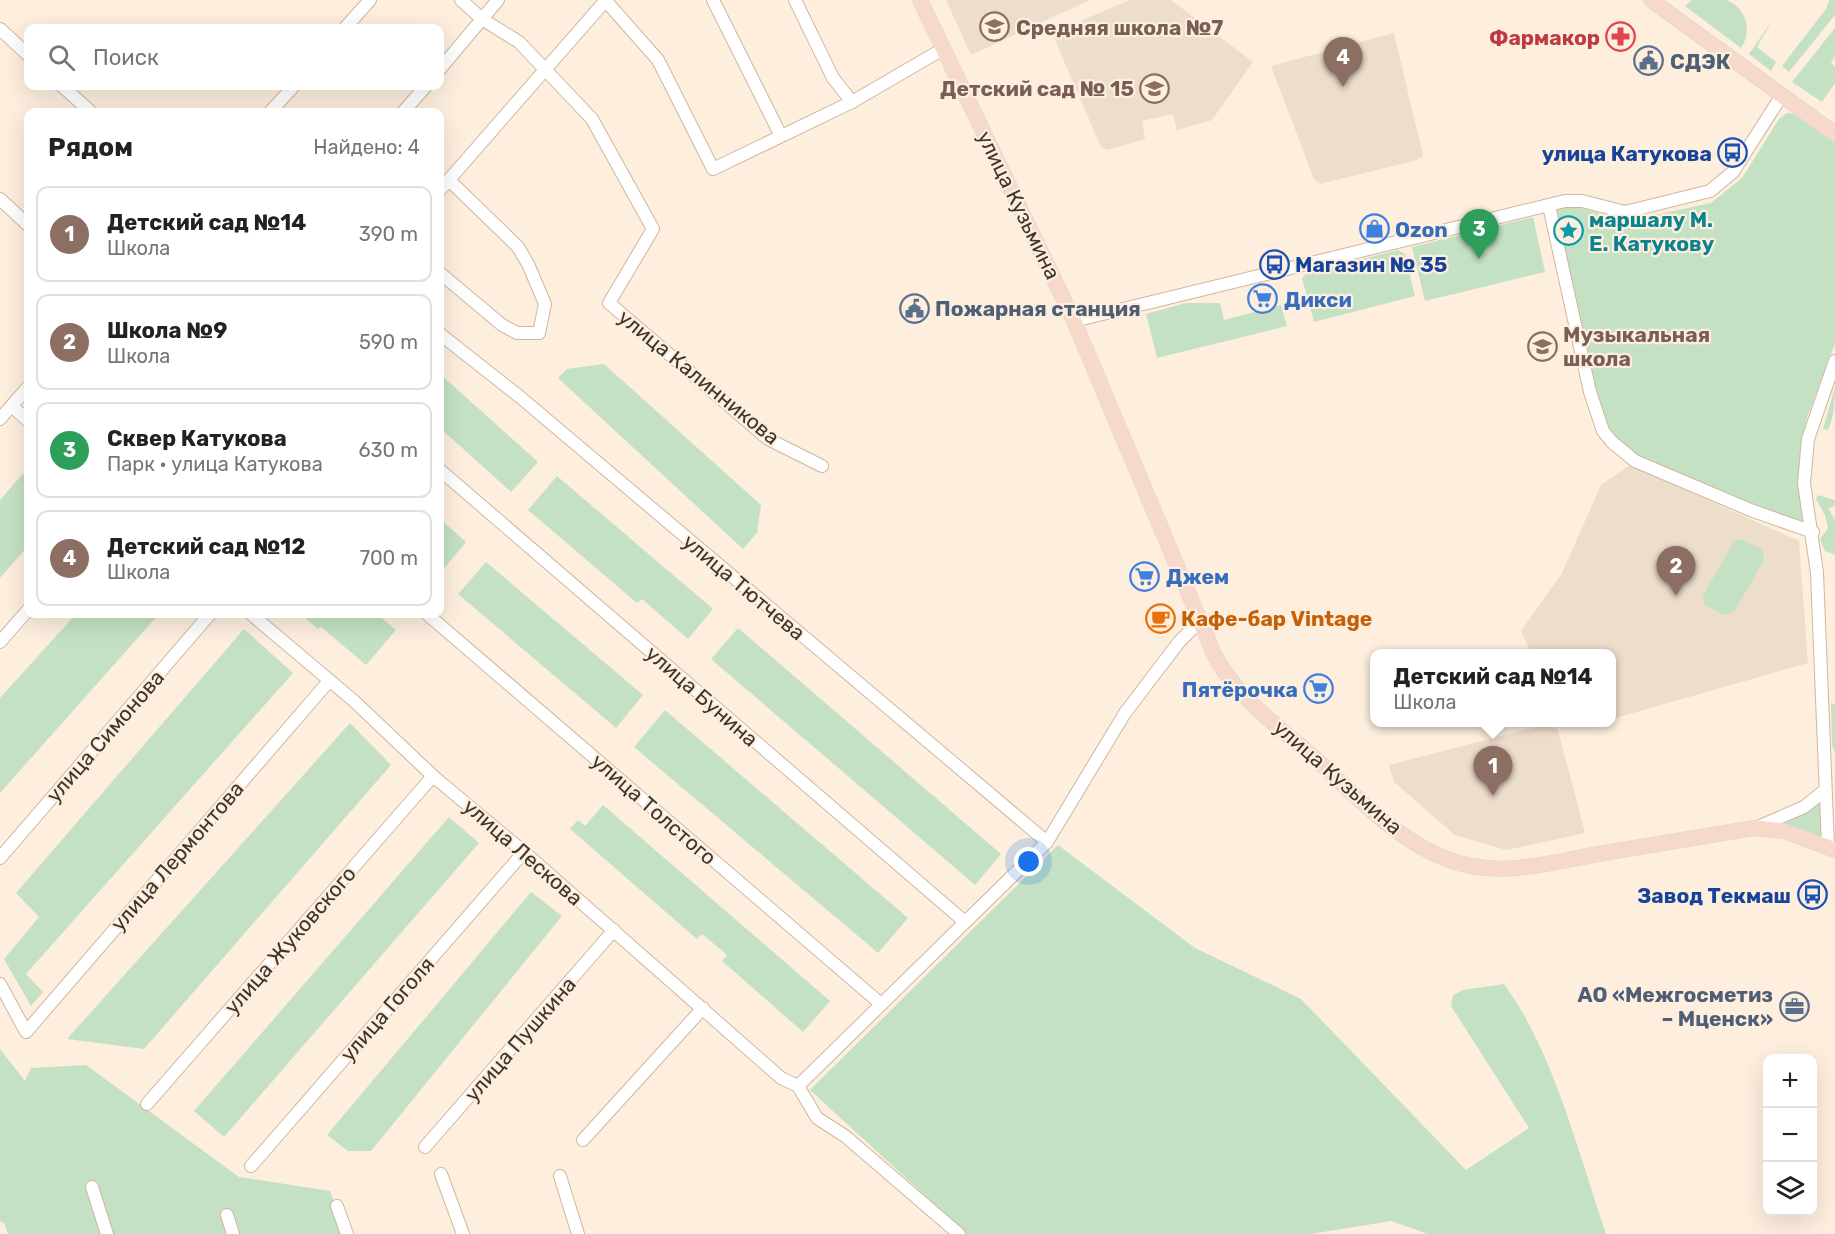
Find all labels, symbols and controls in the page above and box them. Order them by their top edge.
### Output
school or university icon: Средняя школа №7 [979,11,1011,43]
place label: Средняя школа №7 [1016,15,1223,40]
pharmacy icon: Фармакор [1605,21,1637,53]
search box [24,24,444,90]
place label: Фармакор [1489,25,1600,50]
pin: 4 [1324,38,1362,87]
icon: search [45,41,78,74]
text: Поиск [93,44,159,71]
public building icon: СДЭК [1633,45,1665,77]
place label: СДЭК [1670,49,1731,74]
school or university icon: Детский сад № 15 [1139,72,1171,104]
place label: Детский сад № 15 [940,76,1134,101]
street label: улица Кузьмина [972,127,1066,283]
text: Рядом [48,132,133,163]
text: Найдено: 4 [313,135,420,159]
bus stop icon: улица Катукова [1717,137,1749,169]
place label: улица Катукова [1542,141,1712,166]
place label: маршалу М. Е. Катукову [1589,207,1715,256]
text: Детский сад №14 [107,209,306,236]
pin: 3 [1460,210,1498,259]
shop icon: Ozon [1358,213,1390,245]
place icon: маршалу М. Е. Катукову [1552,215,1584,247]
place label: Ozon [1395,217,1448,242]
text: 1 [65,222,74,246]
text: 390 m [359,222,418,246]
text: Школа [107,236,170,260]
bus stop icon: Магазин № 35 [1258,248,1290,280]
place label: Магазин № 35 [1295,252,1447,277]
supermarket icon: Дикси [1247,283,1279,315]
place label: Дикси [1284,287,1352,312]
public building icon: Пожарная станция [898,292,930,324]
place label: Пожарная станция [935,296,1141,321]
street label: улица Калинникова [613,304,785,450]
text: Школа №9 [107,317,227,344]
place label: Музыкальная школа [1563,322,1710,371]
text: 2 [63,330,76,354]
text: 590 m [359,330,418,354]
school or university icon: Музыкальная школа [1526,330,1558,362]
text: Школа [107,344,170,368]
text: Сквер Катукова [107,425,287,452]
text: 3 [63,438,76,462]
text: 630 m [359,438,418,462]
text: Парк · улица Катукова [107,452,323,476]
street label: улица Тютчева [678,529,810,645]
text: Детский сад №12 [107,533,306,560]
text: 4 [63,546,76,570]
text: 700 m [360,546,418,570]
pin: 2 [1656,546,1696,596]
text: Школа [107,560,170,584]
supermarket icon: Джем [1129,560,1161,592]
place label: Джем [1166,564,1229,589]
cafe icon: Кафе-бар Vintage [1144,602,1176,634]
place label: Кафе-бар Vintage [1181,606,1372,631]
street label: улица Бунина [641,640,763,752]
popup [1370,649,1616,727]
text: Детский сад №14 [1393,663,1593,690]
street label: улица Симонова [41,665,169,807]
supermarket icon: Пятёрочка [1303,673,1335,705]
place label: Пятёрочка [1182,677,1298,702]
text: Школа [1393,690,1457,714]
street label: улица Кузьмина [1269,714,1407,840]
pin: 1 [1474,746,1512,796]
street label: улица Толстого [587,748,721,870]
street label: улица Лермонтова [105,776,249,936]
street label: улица Лескова [458,793,588,911]
your location [1014,847,1043,876]
street label: улица Жуковского [219,861,361,1019]
bus stop icon: Завод Текмаш [1796,879,1828,911]
place label: Завод Текмаш [1637,883,1791,908]
street label: улица Гоголя [335,952,439,1066]
street label: улица Пушкина [459,972,581,1106]
place label: АО «Межгосметиз – Мценск» [1577,982,1773,1031]
office icon: АО «Межгосметиз – Мценск» [1778,990,1810,1022]
map controls [1763,1054,1817,1216]
button: + [1763,1054,1817,1108]
button: − [1763,1108,1817,1162]
button: layers [1763,1162,1817,1216]

